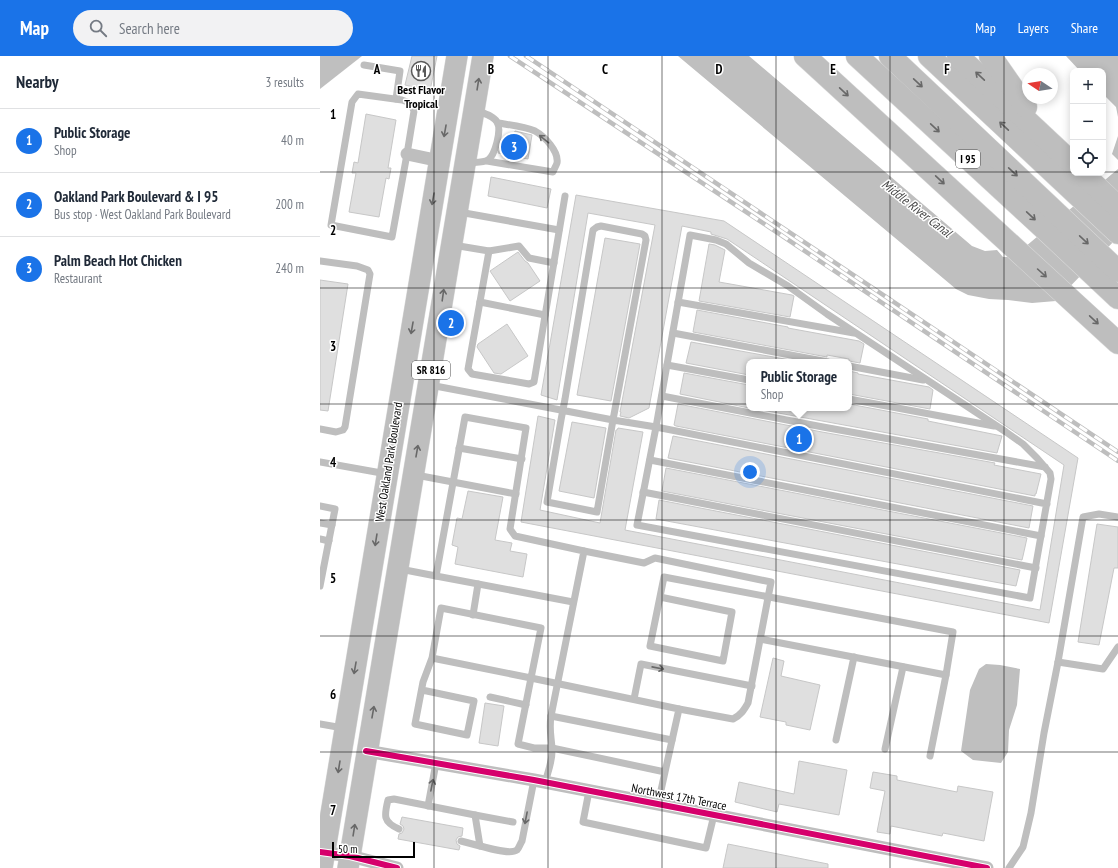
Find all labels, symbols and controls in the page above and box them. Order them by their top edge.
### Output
search box [73,10,353,46]
text: Map [20,16,49,40]
icon: search [87,17,109,39]
text: Search here [119,19,180,38]
text: Map [975,19,996,37]
text: Layers [1018,19,1049,37]
text: Share [1071,19,1098,37]
restaurant icon: Best Flavor Tropical [410,60,432,82]
text: A [373,61,381,78]
text: B [488,61,494,78]
text: C [602,61,608,78]
text: D [716,61,723,78]
text: E [830,61,836,78]
text: F [944,61,950,78]
north arrow [1022,68,1058,104]
map controls [1070,68,1106,176]
button: + [1070,68,1106,104]
text: Nearby [16,71,59,93]
one-way arrow [975,71,985,81]
text: 3 results [265,74,304,91]
one-way arrow [474,78,482,91]
one-way arrow [913,78,923,88]
place label: Best Flavor Tropical [397,82,445,111]
one-way arrow [839,87,849,97]
button: − [1070,104,1106,140]
text: 1 [330,106,336,123]
one-way arrow [999,121,1009,131]
text: Public Storage [54,123,130,142]
one-way arrow [440,124,448,137]
one-way arrow [930,124,941,133]
text: 1 [26,132,32,149]
text: 40 m [281,132,304,149]
pin: 3 [501,132,527,162]
one-way arrow [538,134,549,143]
button: locate [1070,140,1106,176]
text: Shop [54,142,77,159]
road number: I 95 [956,150,980,168]
one-way arrow [1008,167,1018,177]
one-way arrow [935,175,945,184]
water label: Middle River Canal [878,176,957,242]
text: Oakland Park Boulevard & I 95 [54,187,218,206]
one-way arrow [429,192,437,205]
text: 2 [26,196,32,213]
text: 200 m [275,196,304,213]
text: Bus stop · West Oakland Park Boulevard [54,206,231,223]
one-way arrow [1026,212,1036,221]
text: 2 [330,222,336,239]
one-way arrow [1079,235,1089,244]
text: Palm Beach Hot Chicken [54,251,182,270]
text: 3 [26,260,32,277]
text: 240 m [275,260,304,277]
one-way arrow [1037,269,1047,278]
text: Restaurant [54,270,102,287]
one-way arrow [439,289,447,302]
pin: 2 [438,308,464,338]
one-way arrow [1088,316,1099,325]
one-way arrow [407,321,415,334]
text: 3 [330,338,336,355]
popup [746,359,852,411]
road number: SR 816 [412,361,450,379]
text: Public Storage [761,367,837,386]
text: Shop [761,386,783,403]
street label: West Oakland Park Boulevard [372,401,405,523]
pin: 1 [786,424,812,454]
one-way arrow [413,445,421,458]
text: 4 [330,454,337,471]
your location [740,462,760,482]
one-way arrow [372,533,380,546]
text: 5 [330,570,336,587]
one-way arrow [351,661,359,674]
one-way arrow [651,664,664,672]
text: 6 [330,686,336,703]
one-way arrow [369,706,377,719]
one-way arrow [335,760,343,773]
one-way arrow [429,778,437,791]
street label: Northwest 17th Terrace [630,780,728,813]
text: 7 [330,802,336,819]
one-way arrow [522,812,530,825]
one-way arrow [350,823,358,836]
scale bar [332,840,415,859]
text: 50 m [338,842,357,856]

